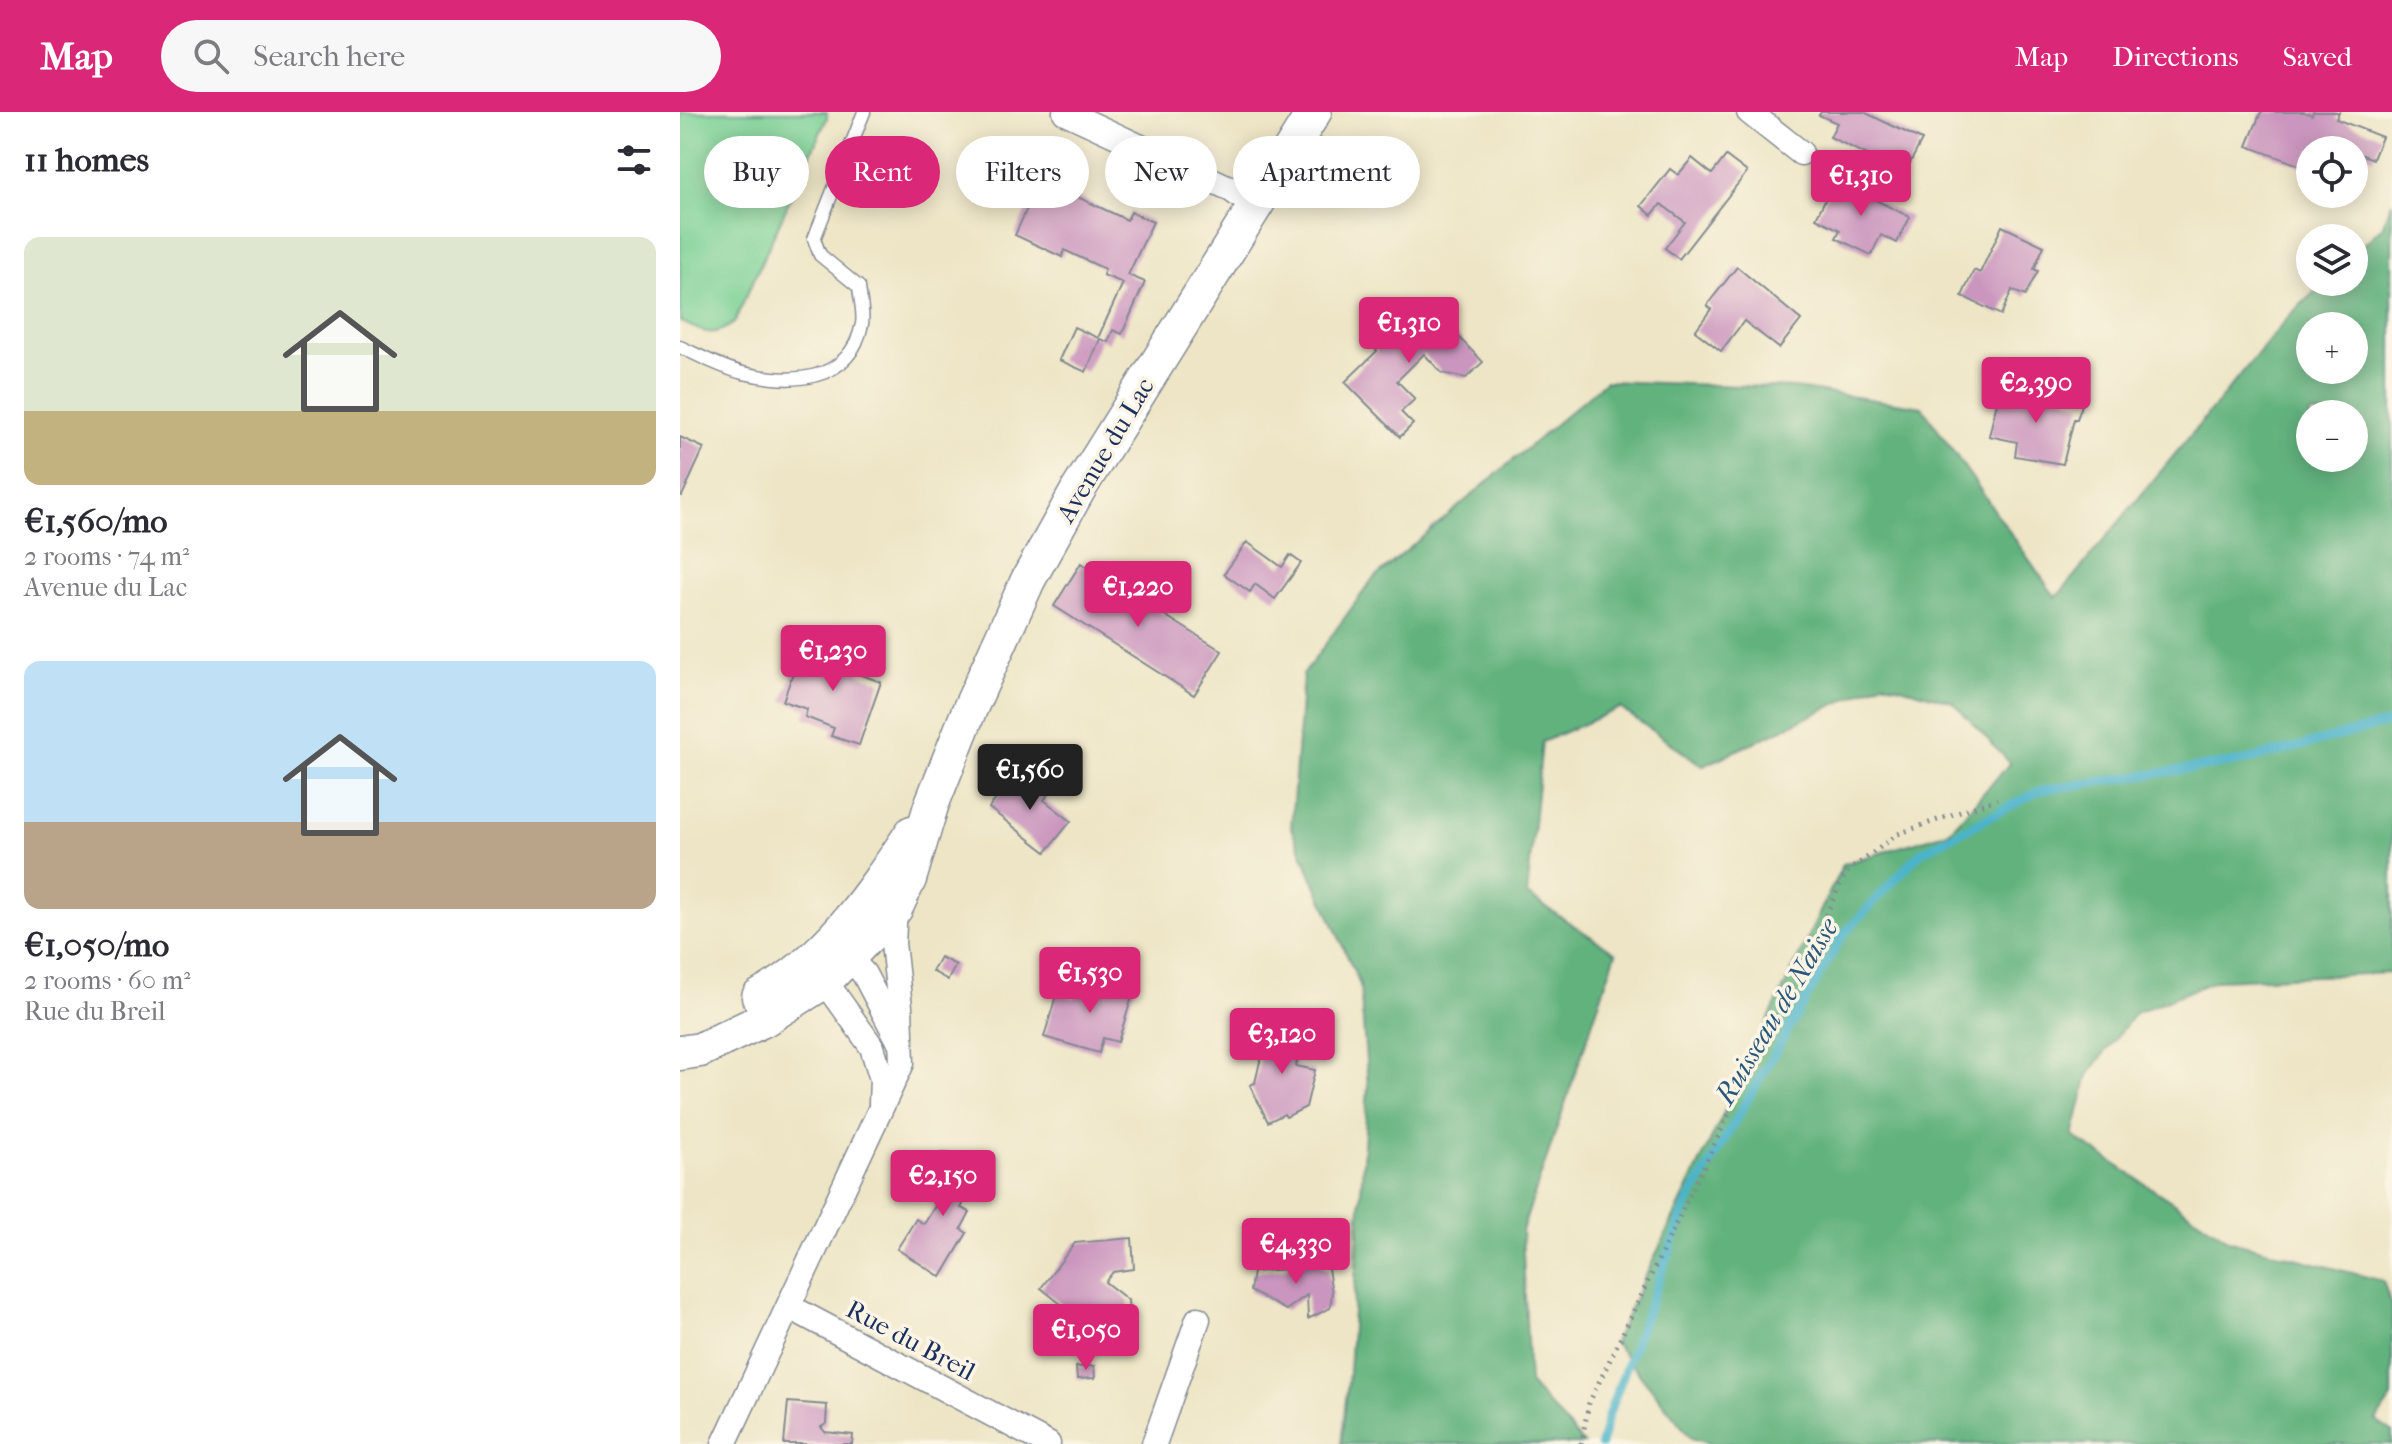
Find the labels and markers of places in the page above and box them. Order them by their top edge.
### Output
pin: €1,310 [1796,150,1926,218]
pin: €1,310 [1344,297,1474,365]
pin: €2,390 [1971,357,2101,425]
pin: €1,220 [1073,561,1203,629]
pin: €1,230 [768,625,898,693]
pin: €1,560 [965,744,1095,812]
pin: €1,530 [1025,947,1155,1015]
pin: €3,120 [1217,1008,1347,1076]
pin: €2,150 [878,1150,1008,1218]
pin: €4,330 [1231,1218,1361,1286]
pin: €1,050 [1021,1304,1151,1372]

